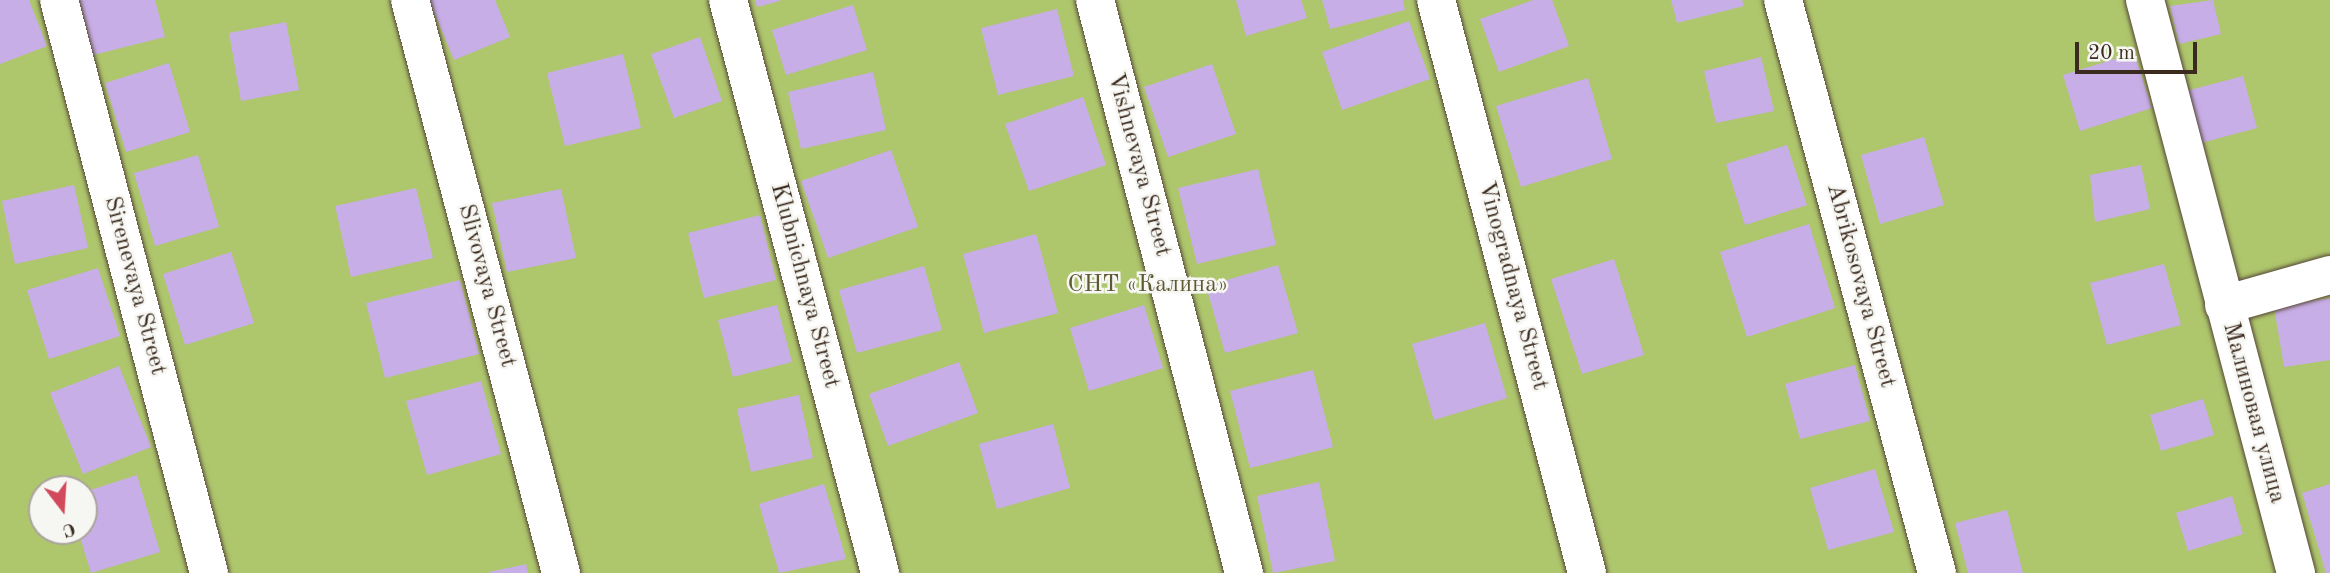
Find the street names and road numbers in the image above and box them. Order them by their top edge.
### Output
street label: Vishnevaya Street [1100,70,1176,260]
street label: Vinogradnaya Street [1470,179,1554,393]
street label: Klubnichnaya Street [763,180,845,392]
street label: Abrikosovaya Street [1819,181,1901,391]
street label: Sirenevaya Street [96,194,172,378]
street label: Slivovaya Street [450,201,522,371]
street label: Малиновая улица [2215,319,2291,507]

